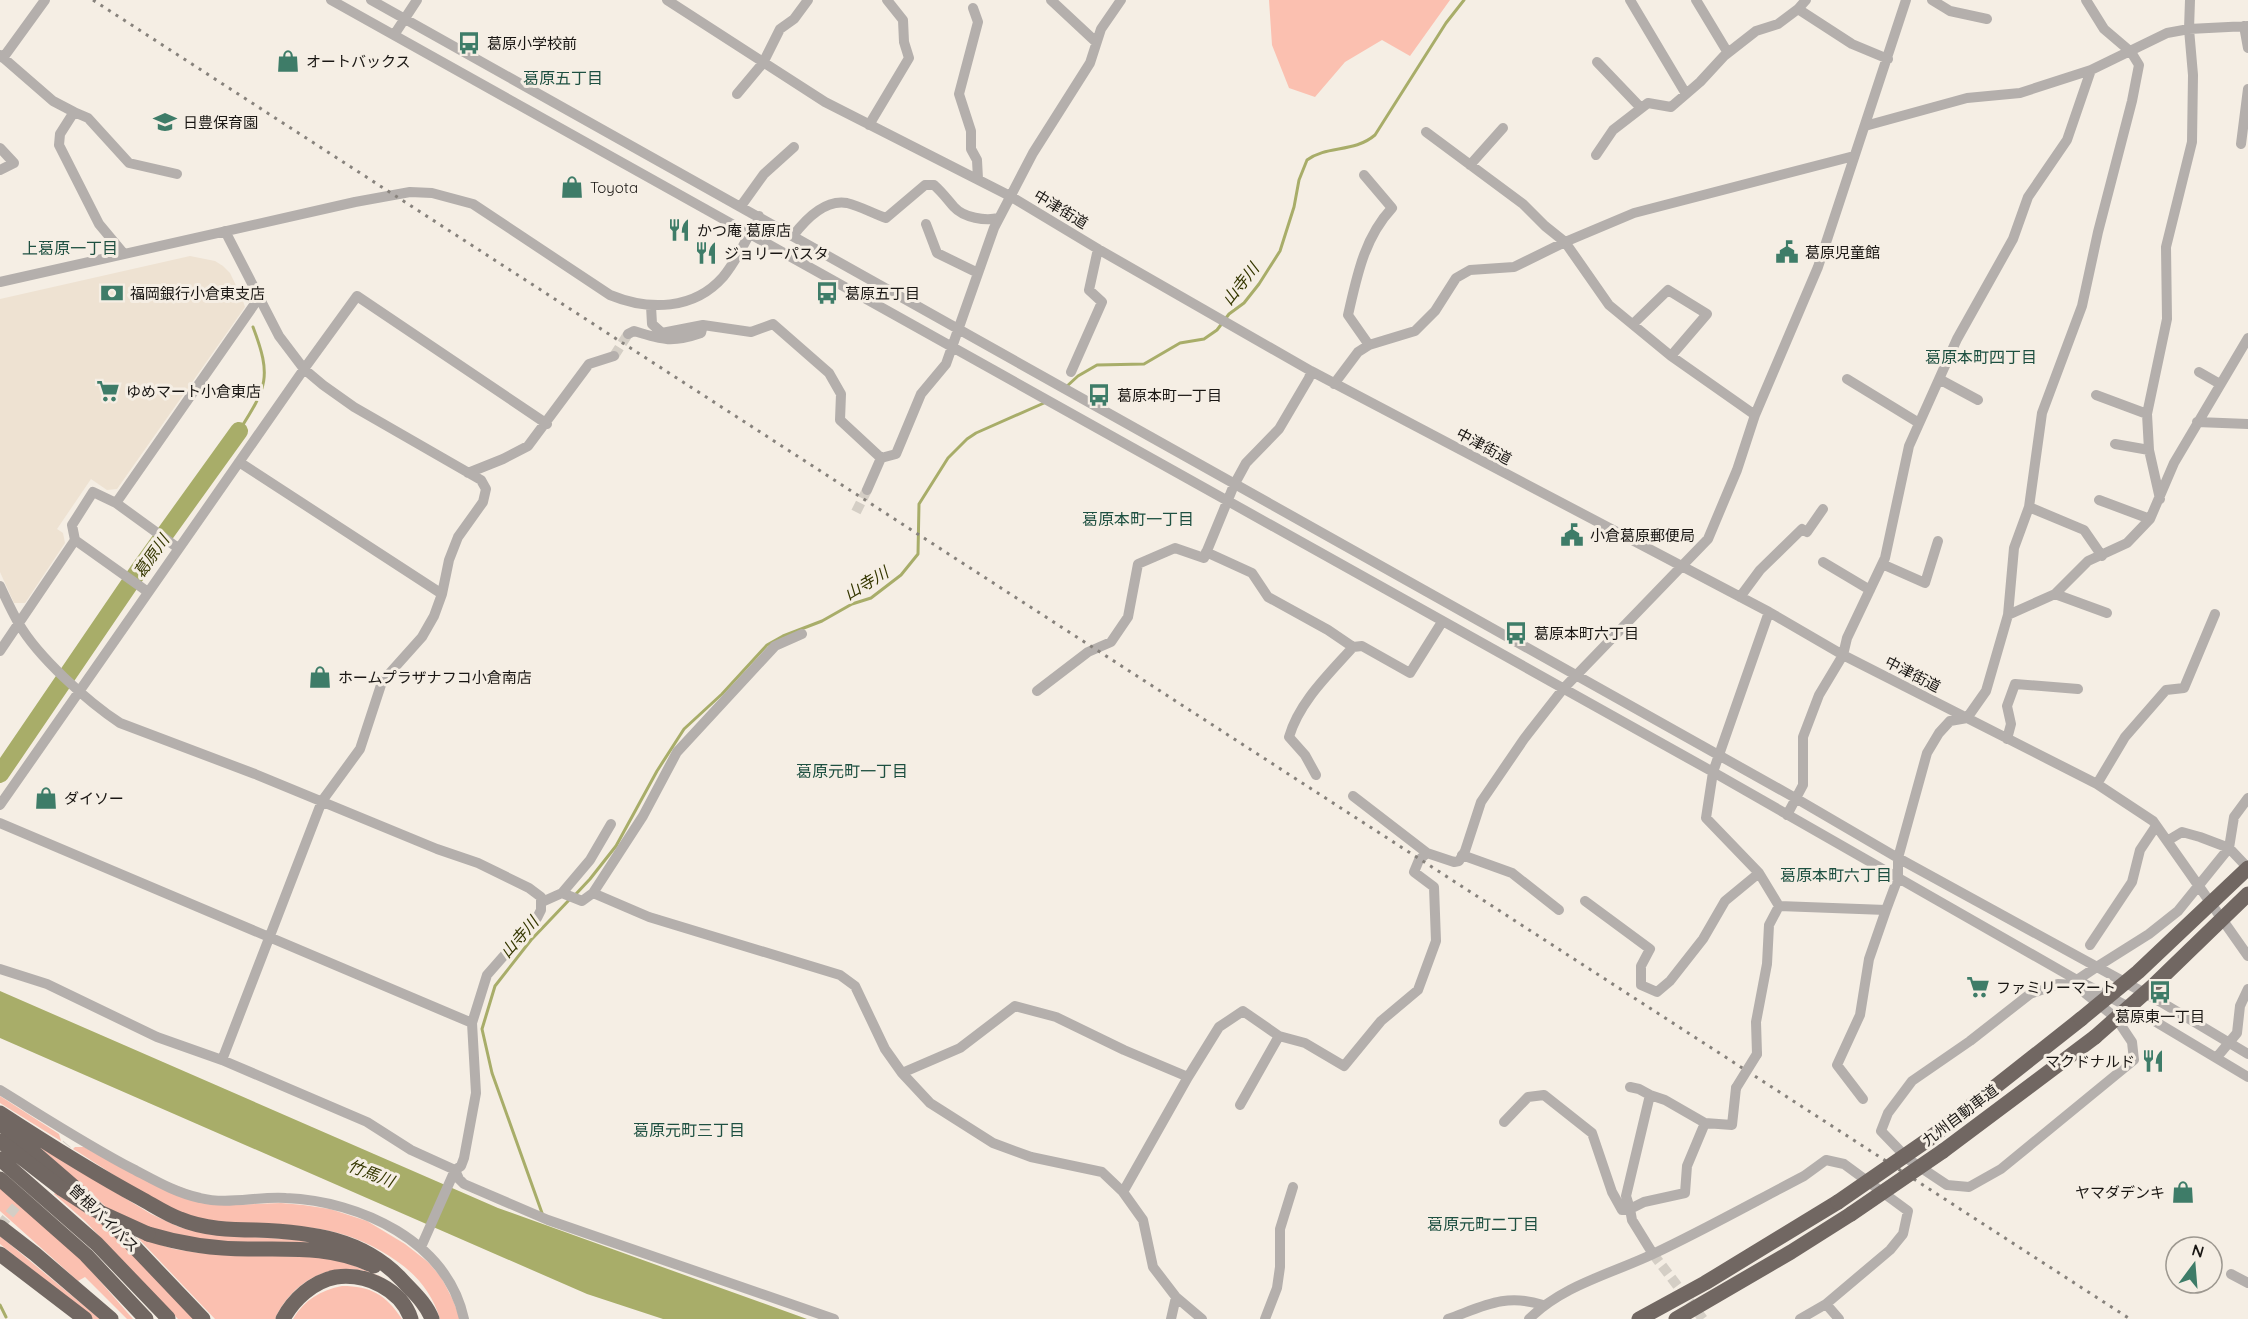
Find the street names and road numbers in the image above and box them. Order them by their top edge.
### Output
street label: 中津街道 [1030,185,1092,233]
street label: 中津街道 [1453,424,1515,468]
street label: 中津街道 [1882,652,1944,696]
street label: 九州自動車道 [1918,1080,2002,1150]
street label: 曽根バイパス [65,1180,143,1256]

